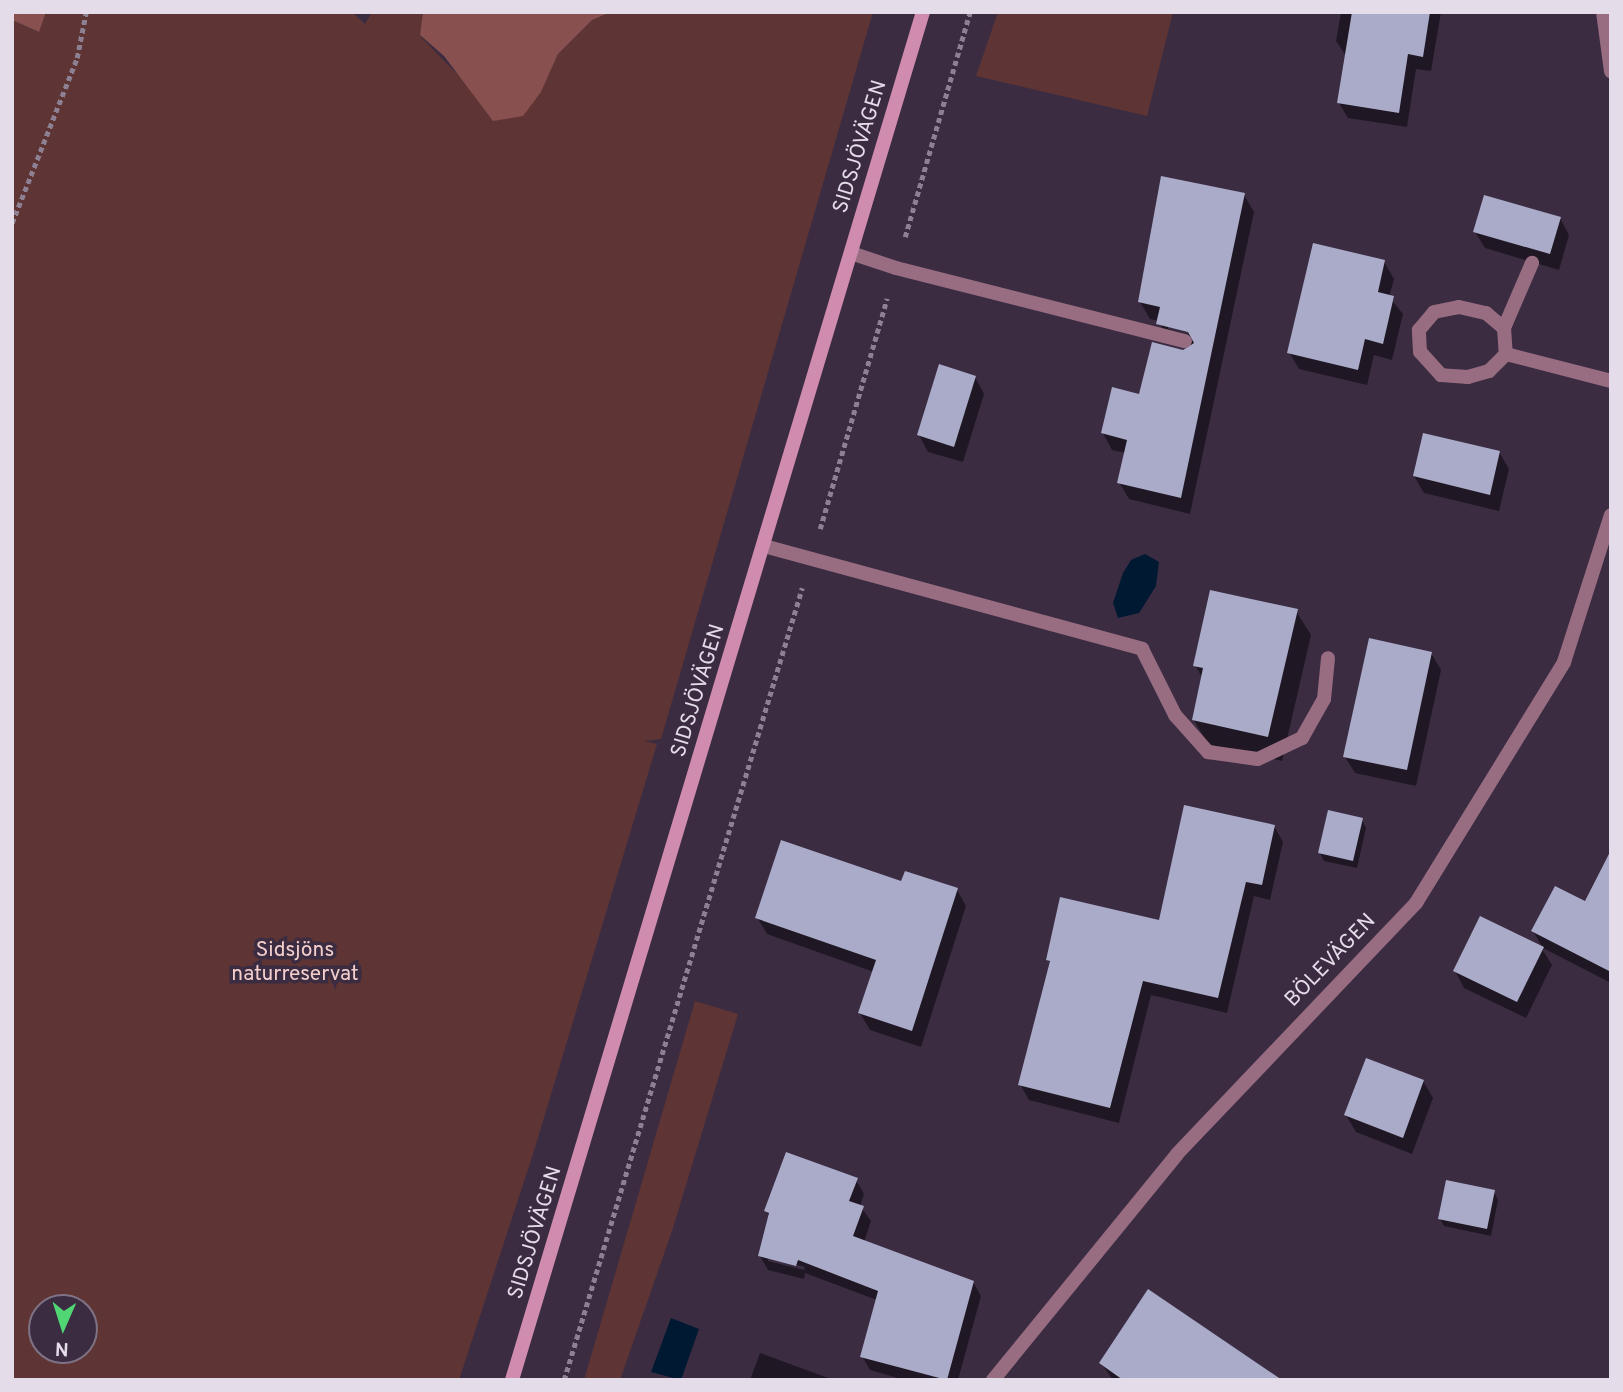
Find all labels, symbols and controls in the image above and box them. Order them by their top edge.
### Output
street label: SIDSJÖVÄGEN [829,77,893,217]
street label: SIDSJÖVÄGEN [667,621,731,761]
street label: BÖLEVÄGEN [1280,909,1382,1013]
park label: Sidsjöns naturreservat [231,938,359,988]
street label: SIDSJÖVÄGEN [504,1163,568,1303]
north arrow [28,1294,98,1364]
text: N [55,1336,69,1360]

